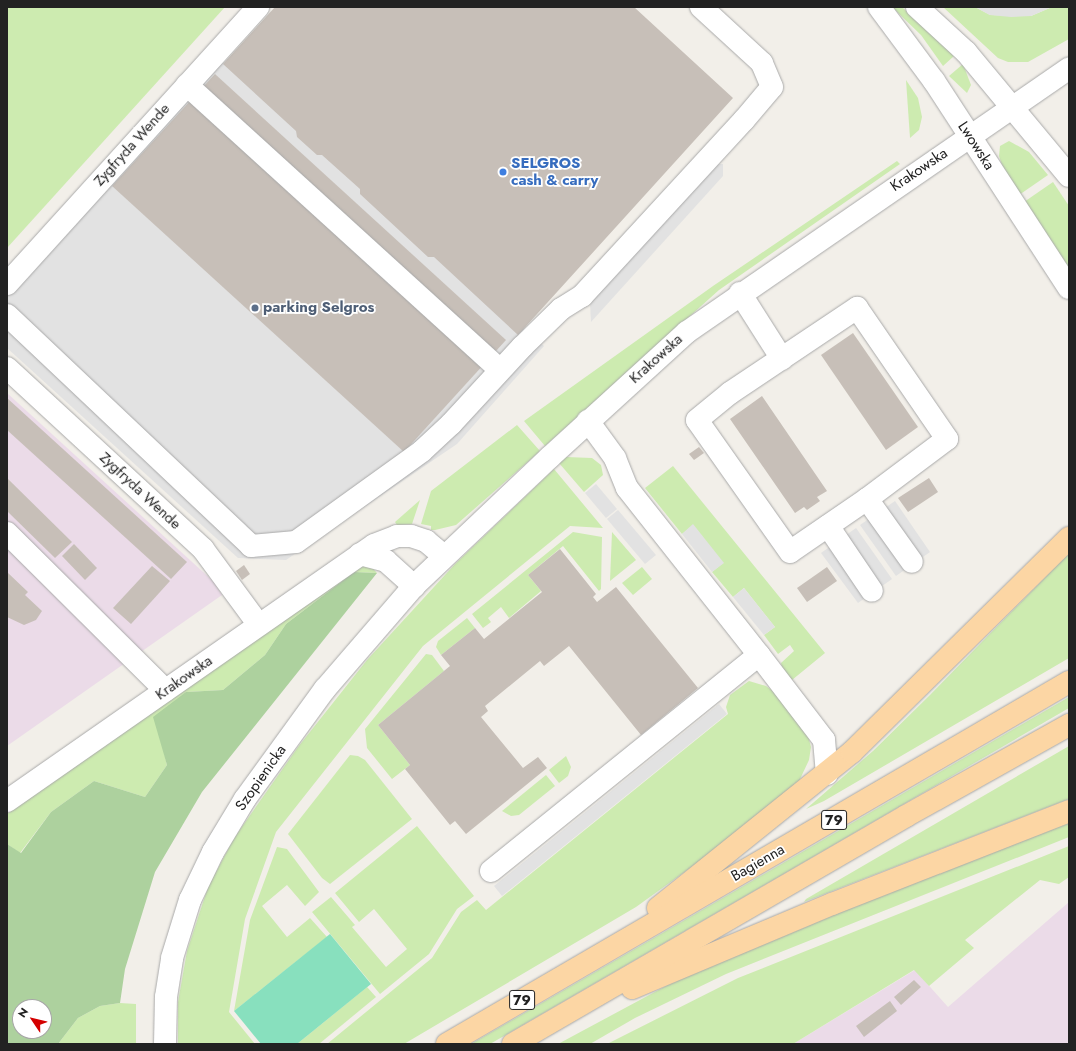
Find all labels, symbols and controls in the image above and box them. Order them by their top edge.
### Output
street label: Zygfryda Wende [90,100,174,190]
street label: Lwowska [954,118,998,174]
street label: Krakowska [887,144,951,196]
place label: SELGROS cash & carry [511,154,598,189]
marker: SELGROS cash & carry [498,167,508,177]
place label: parking Selgros [263,299,374,317]
marker: parking Selgros [250,303,260,313]
street label: Krakowska [626,330,686,388]
street label: Zygfryda Wende [96,449,184,533]
street label: Krakowska [152,652,216,704]
street label: Szopienicka [232,742,290,814]
road number: 79 [821,808,847,832]
street label: Bagienna [728,841,788,885]
road number: 79 [509,988,535,1012]
north arrow [12,999,52,1039]
text: N [14,1005,32,1021]

